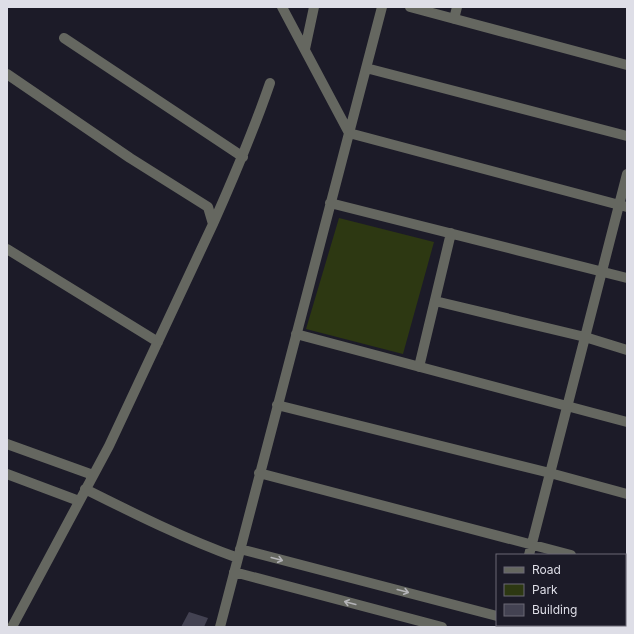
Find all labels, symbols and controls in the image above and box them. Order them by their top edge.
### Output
legend [496,554,626,626]
one-way arrow [271,555,284,563]
text: Road [532,562,561,577]
text: Park [532,582,558,597]
one-way arrow [396,588,409,595]
one-way arrow [344,599,357,606]
text: Building [532,602,577,617]

